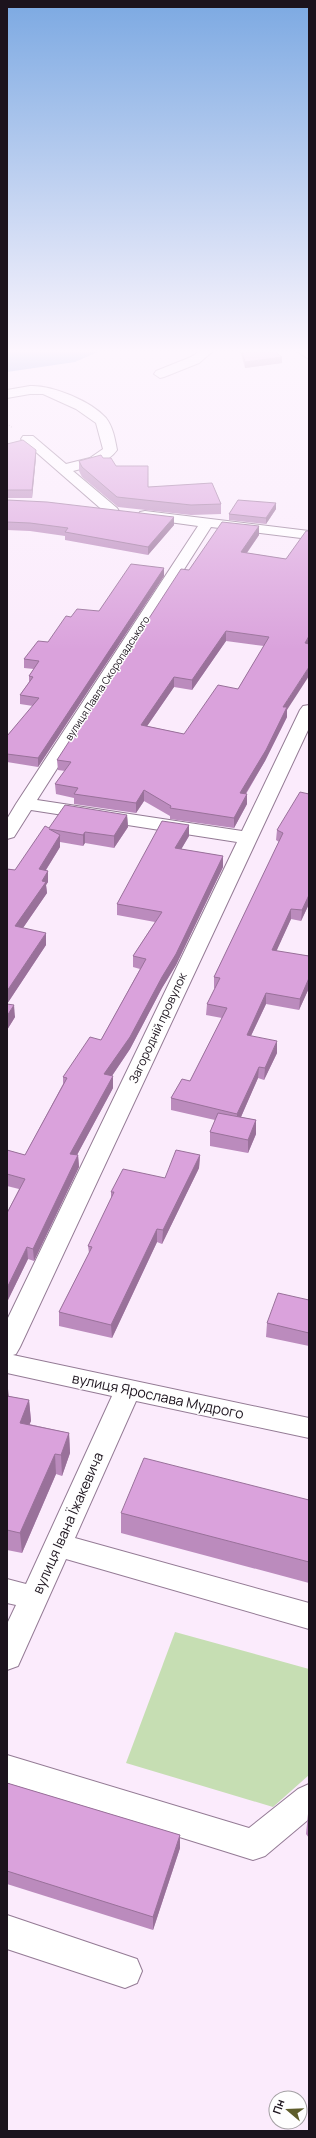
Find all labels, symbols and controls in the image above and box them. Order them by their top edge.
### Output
street label: вулиця Павла Скоропадського [61,613,153,743]
street label: Загородній провулок [124,969,191,1086]
street label: вулиця Ярослава Мудрого [70,1368,246,1423]
street label: вулиця Івана Їжакевича [28,1449,107,1597]
north arrow [268,2090,308,2130]
text: Пн [269,2097,288,2116]

